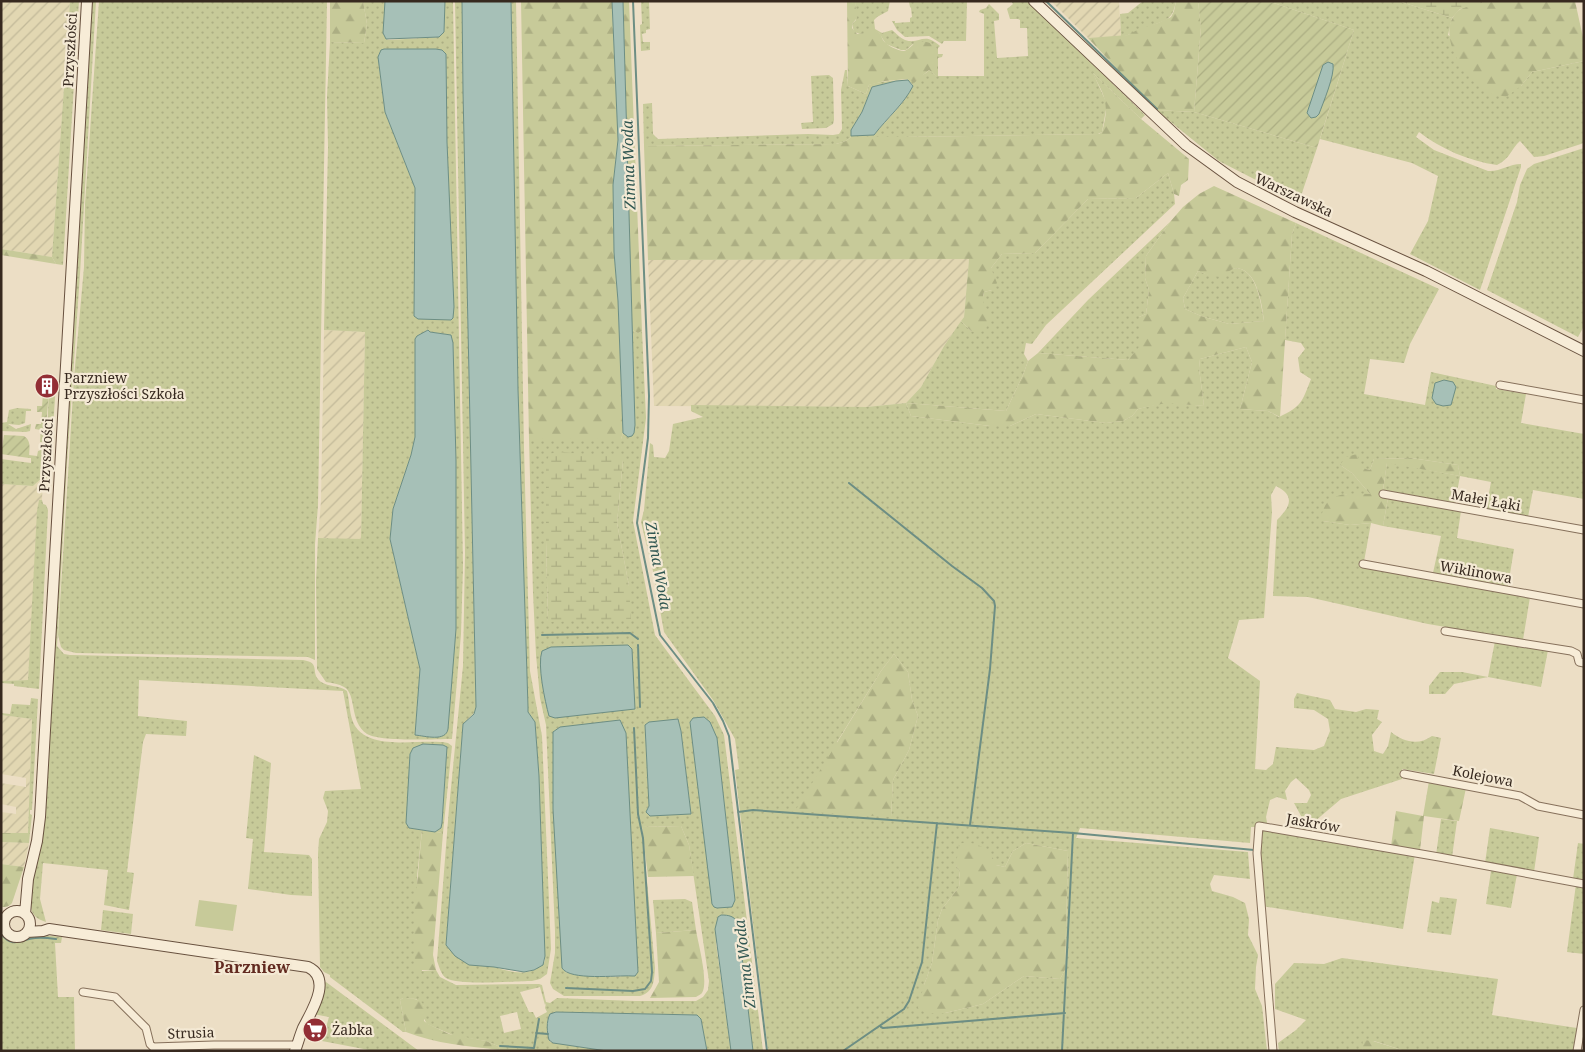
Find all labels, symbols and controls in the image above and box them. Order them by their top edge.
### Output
street label: Przyszłości [58,12,81,87]
water label: Zimna Woda [616,120,640,211]
street label: Warszawska [1252,168,1336,221]
place label: Parzniew Przyszłości Szkoła [64,368,185,403]
building icon: Parzniew Przyszłości Szkoła [34,373,60,399]
street label: Przyszłości [34,417,57,492]
street label: Małej Łąki [1450,484,1523,515]
water label: Zimna Woda [641,519,677,612]
street label: Wiklinowa [1438,556,1514,587]
street label: Kolejowa [1451,760,1515,791]
street label: Jaskrów [1284,808,1342,837]
water label: Zimna Woda [729,918,760,1011]
district label: Parzniew [214,956,290,978]
supermarket icon: Żabka [302,1017,328,1043]
place label: Żabka [332,1020,373,1039]
street label: Strusia [167,1022,215,1043]

